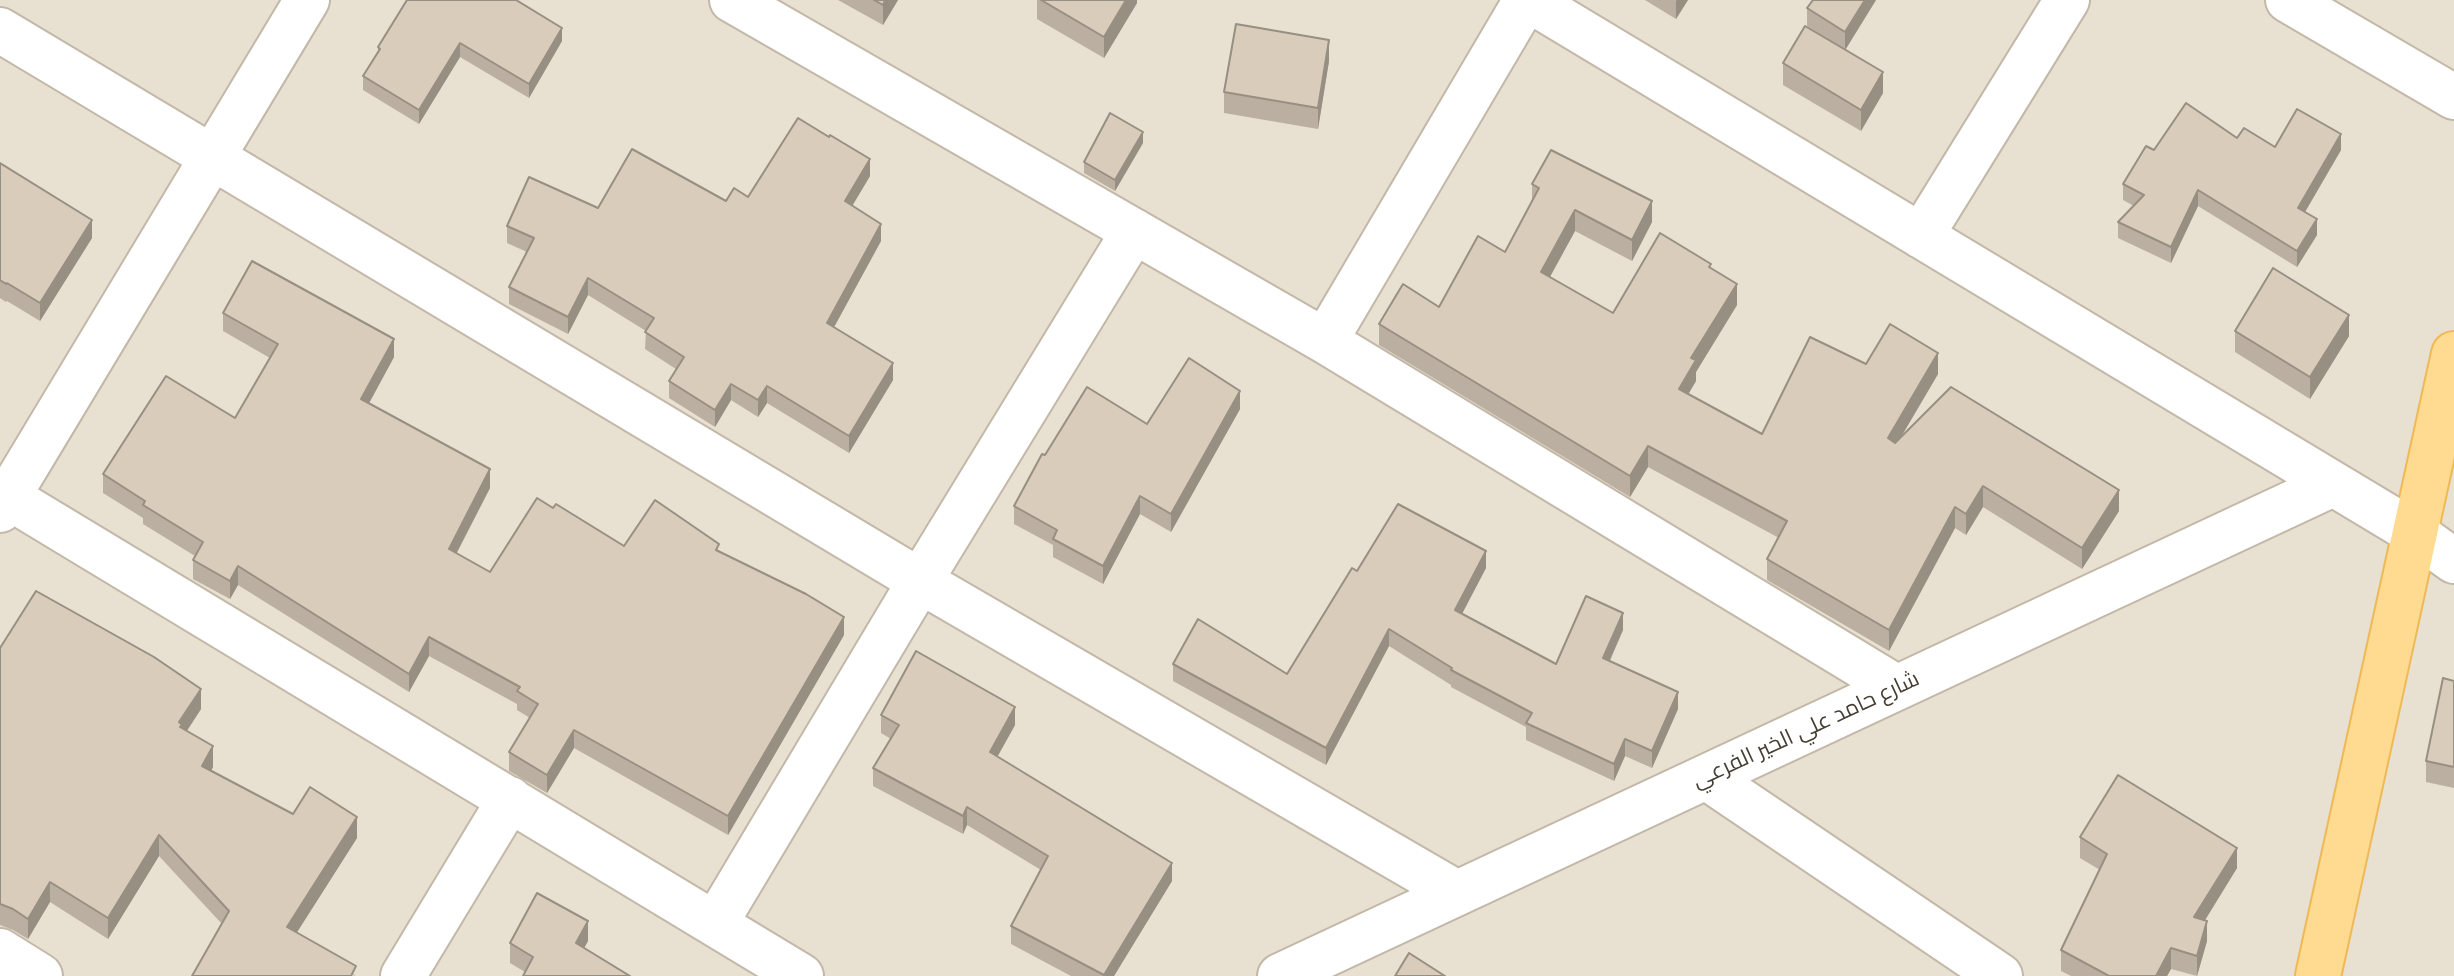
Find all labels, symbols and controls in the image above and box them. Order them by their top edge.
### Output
street label: شارع حامد علي الخير الفرعي [1688,666,1924,794]

